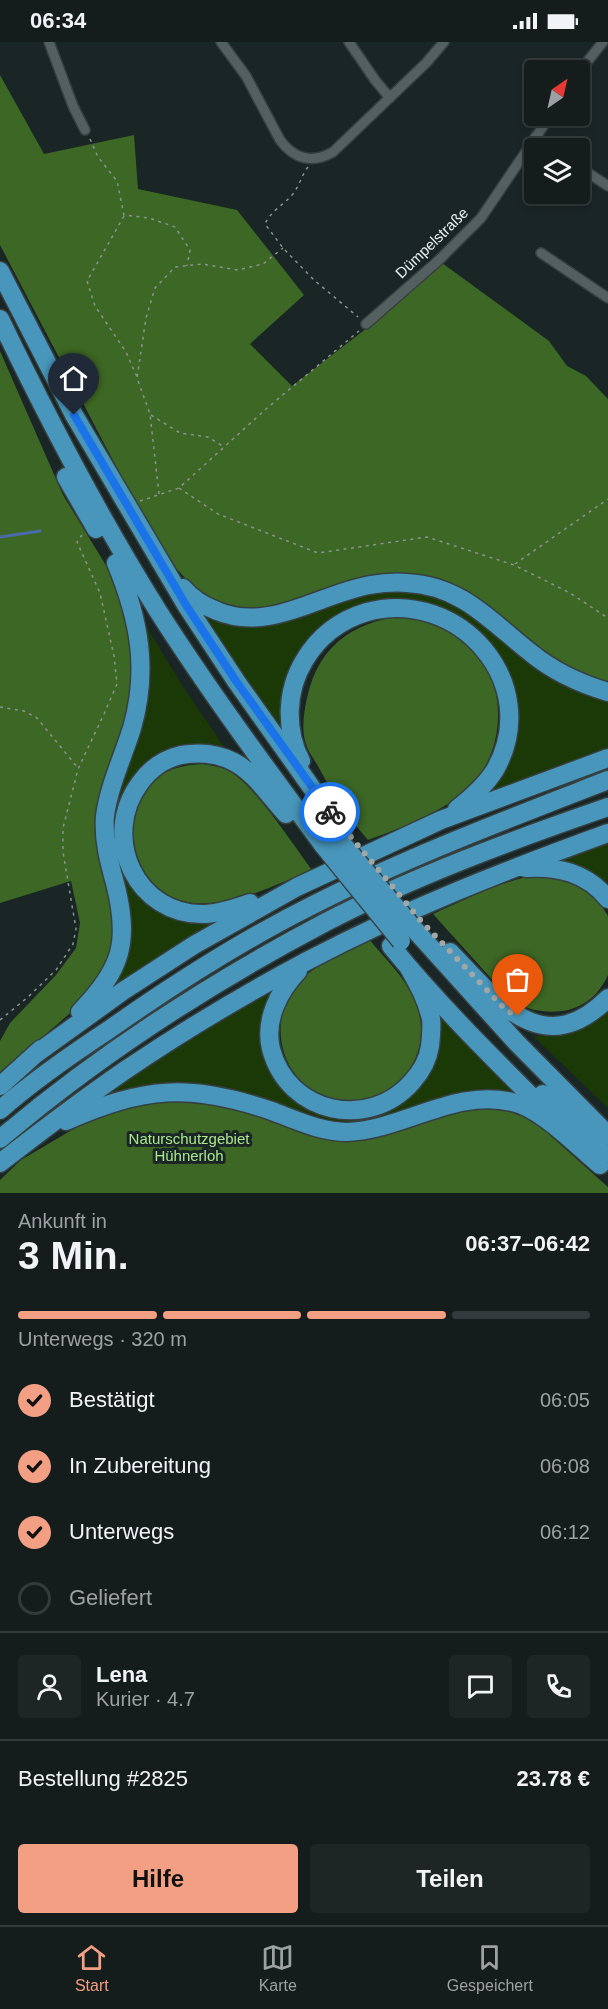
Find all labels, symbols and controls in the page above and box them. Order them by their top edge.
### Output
text: 06:34 [30,8,86,33]
north arrow [524,60,590,126]
map controls [524,60,590,204]
button: layers [524,138,590,204]
street label: Dümpelstraße [392,204,471,281]
pin [48,353,99,415]
icon: home [57,362,90,395]
courier [300,782,360,842]
icon: bike [314,796,347,829]
pin [492,954,543,1016]
icon: bag [501,963,534,996]
park label: Naturschutzgebiet Hühnerloh [129,1130,250,1164]
text: Ankunft in [18,1210,107,1232]
text: 06:37–06:42 [465,1231,590,1256]
text: 3 Min. [18,1234,129,1277]
text: Unterwegs · 320 m [18,1328,187,1350]
icon: check [18,1384,51,1417]
text: Bestätigt [69,1387,155,1412]
text: 06:05 [540,1389,590,1411]
icon: check [18,1450,51,1483]
text: In Zubereitung [69,1453,211,1478]
text: 06:08 [540,1455,590,1477]
icon: check [18,1516,51,1549]
text: Unterwegs [69,1519,174,1544]
text: 06:12 [540,1521,590,1543]
text: Geliefert [69,1585,152,1610]
button: person [18,1655,81,1718]
button: chat [449,1655,512,1718]
button: phone [527,1655,590,1718]
text: Lena [96,1662,147,1687]
text: Kurier · 4.7 [96,1688,195,1710]
text: Bestellung #2825 [18,1766,188,1791]
text: 23.78 € [517,1766,590,1791]
button: Hilfe [18,1844,298,1913]
button: Teilen [310,1844,590,1913]
tab: Start [75,1941,109,1995]
tab: Karte [259,1941,297,1995]
tab: Gespeichert [447,1941,533,1995]

